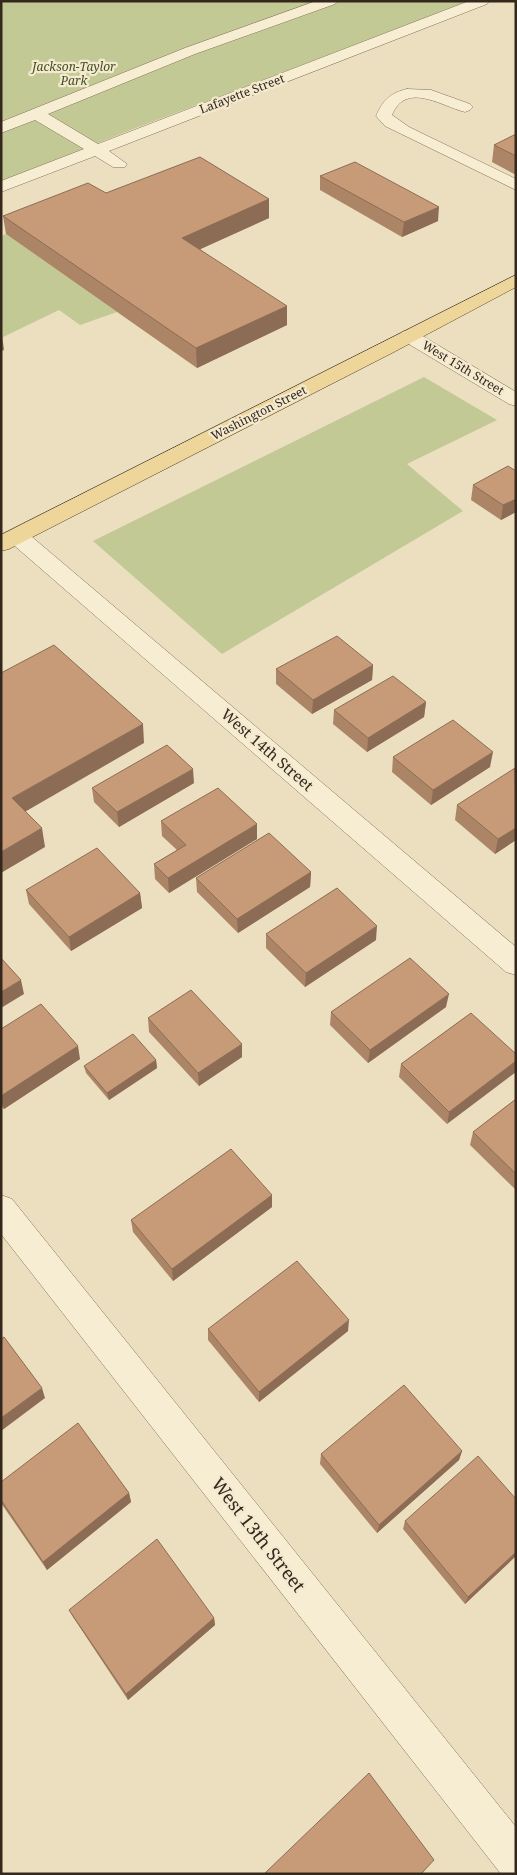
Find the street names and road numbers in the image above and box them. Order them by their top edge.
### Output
street label: Lafayette Street [197,69,287,118]
street label: West 15th Street [419,336,507,399]
street label: Washington Street [208,381,309,444]
street label: West 14th Street [217,704,318,795]
street label: West 13th Street [206,1472,311,1597]

